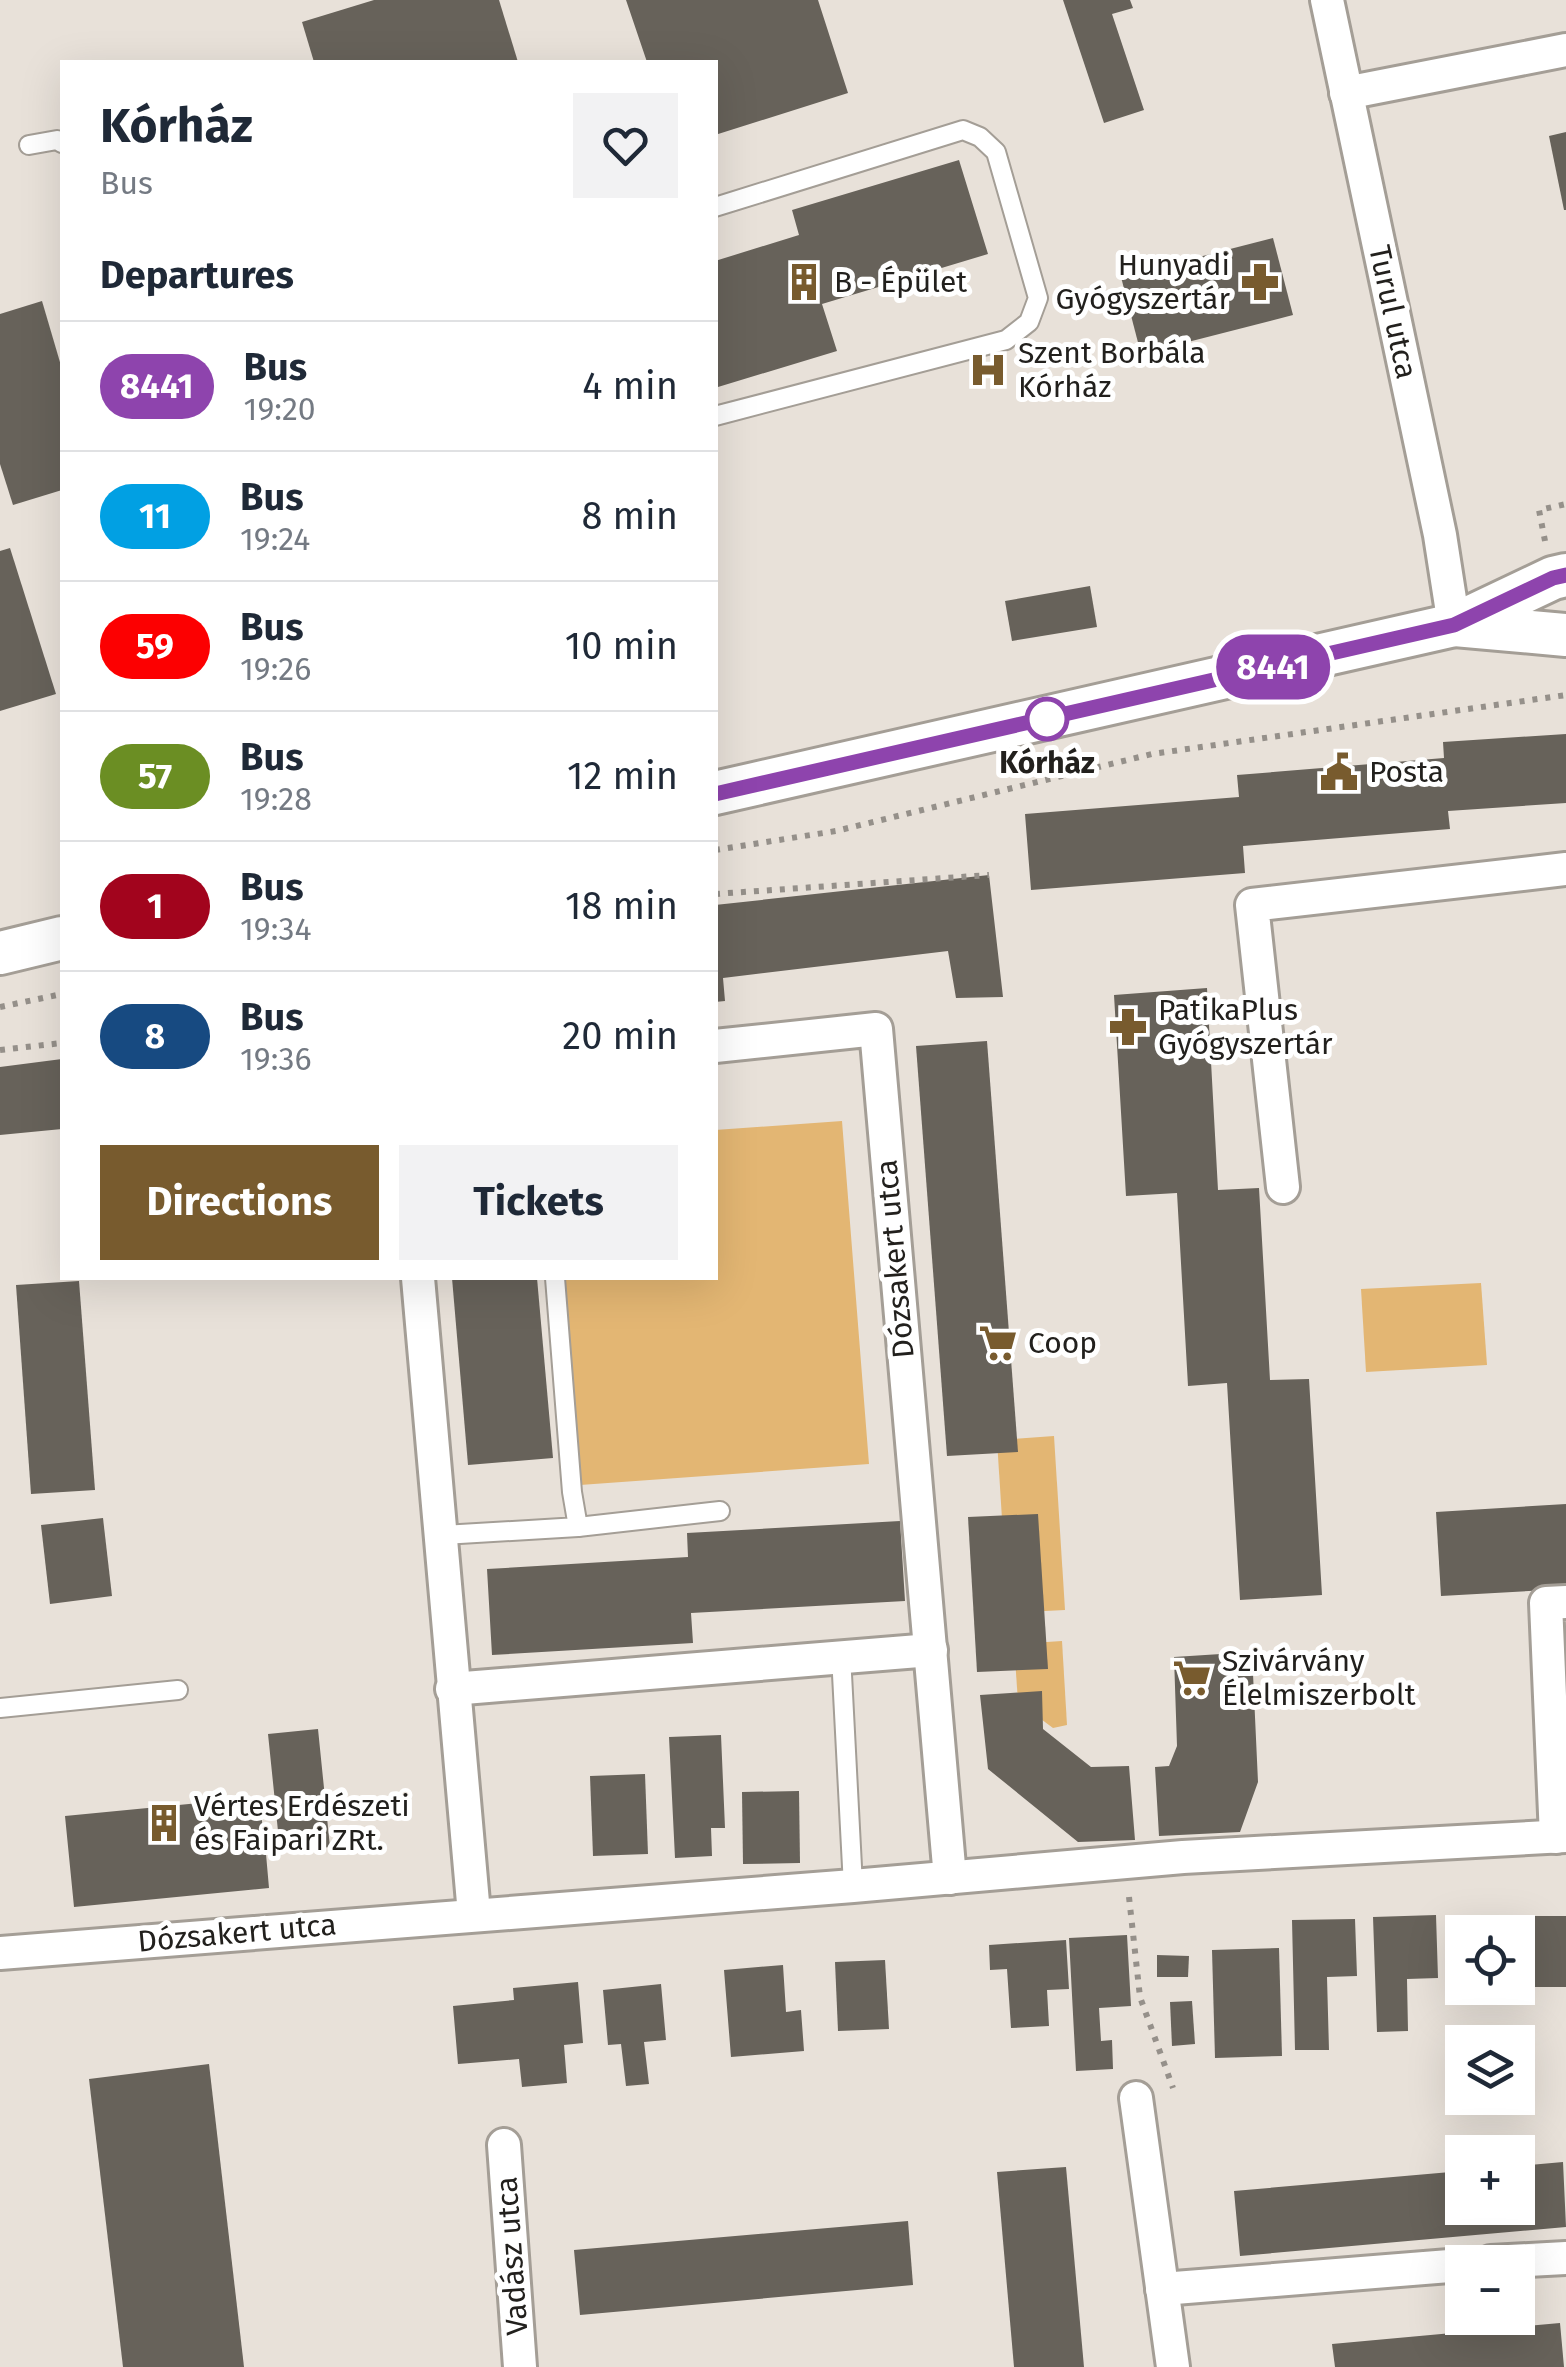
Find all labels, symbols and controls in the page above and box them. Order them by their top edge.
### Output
button: heart [573,93,678,198]
text: Kórház [100,97,253,155]
text: Bus [100,164,153,202]
street label: Turul utca [1361,242,1425,382]
place label: Hunyadi Gyógyszertár [1055,247,1230,317]
text: Departures [100,252,294,298]
building icon: B - Épület [783,261,825,303]
pharmacy icon: Hunyadi Gyógyszertár [1239,261,1281,303]
place label: B - Épület [834,264,967,300]
place label: Szent Borbála Kórház [1018,335,1206,405]
text: Bus [244,344,307,390]
hospital icon: Szent Borbála Kórház [967,349,1009,391]
text: 4 min [582,363,678,409]
text: 8441 [120,365,194,407]
text: 19:20 [244,390,316,428]
text: Bus [240,474,304,520]
text: 8 min [581,493,678,539]
text: 11 [139,495,171,537]
text: 19:24 [240,520,310,558]
text: Bus [240,604,304,650]
text: 10 min [565,623,678,669]
text: 59 [136,625,174,667]
line badge: 8441 [1203,634,1343,700]
text: 8441 [1236,646,1310,688]
text: 19:26 [240,650,311,688]
marker: Kórház [1026,698,1068,740]
text: Bus [240,734,304,780]
place label: Kórház [999,745,1095,781]
public building icon: Posta [1318,751,1360,793]
text: 12 min [567,753,678,799]
place label: Posta [1369,754,1444,790]
text: 57 [138,755,172,797]
text: 19:28 [240,780,312,818]
text: Bus [240,864,304,910]
text: 18 min [565,883,678,929]
text: 1 [147,885,163,927]
text: 19:34 [240,910,311,948]
place label: PatikaPlus Gyógyszertár [1158,992,1333,1062]
text: Bus [240,994,304,1040]
pharmacy icon: PatikaPlus Gyógyszertár [1107,1006,1149,1048]
text: 20 min [562,1013,678,1059]
text: 8 [145,1015,165,1057]
text: 19:36 [240,1040,312,1078]
button: Directions [100,1145,379,1260]
button: Tickets [399,1145,678,1260]
street label: Dózsakert utca [868,1158,922,1360]
supermarket icon: Coop [977,1322,1019,1364]
place label: Coop [1028,1325,1097,1361]
place label: Szivárvány Élelmiszerbolt [1222,1643,1416,1713]
supermarket icon: Szivárvány Élelmiszerbolt [1171,1657,1213,1699]
place label: Vértes Erdészeti és Faipari ZRt. [194,1788,410,1858]
building icon: Vértes Erdészeti és Faipari ZRt. [143,1802,185,1844]
street label: Dózsakert utca [136,1906,338,1960]
map controls [1445,1915,1535,2335]
button: locate [1445,1915,1535,2005]
button: layers [1445,2025,1535,2115]
button: + [1445,2135,1535,2225]
street label: Vadász utca [488,2175,536,2337]
button: − [1445,2245,1535,2335]

